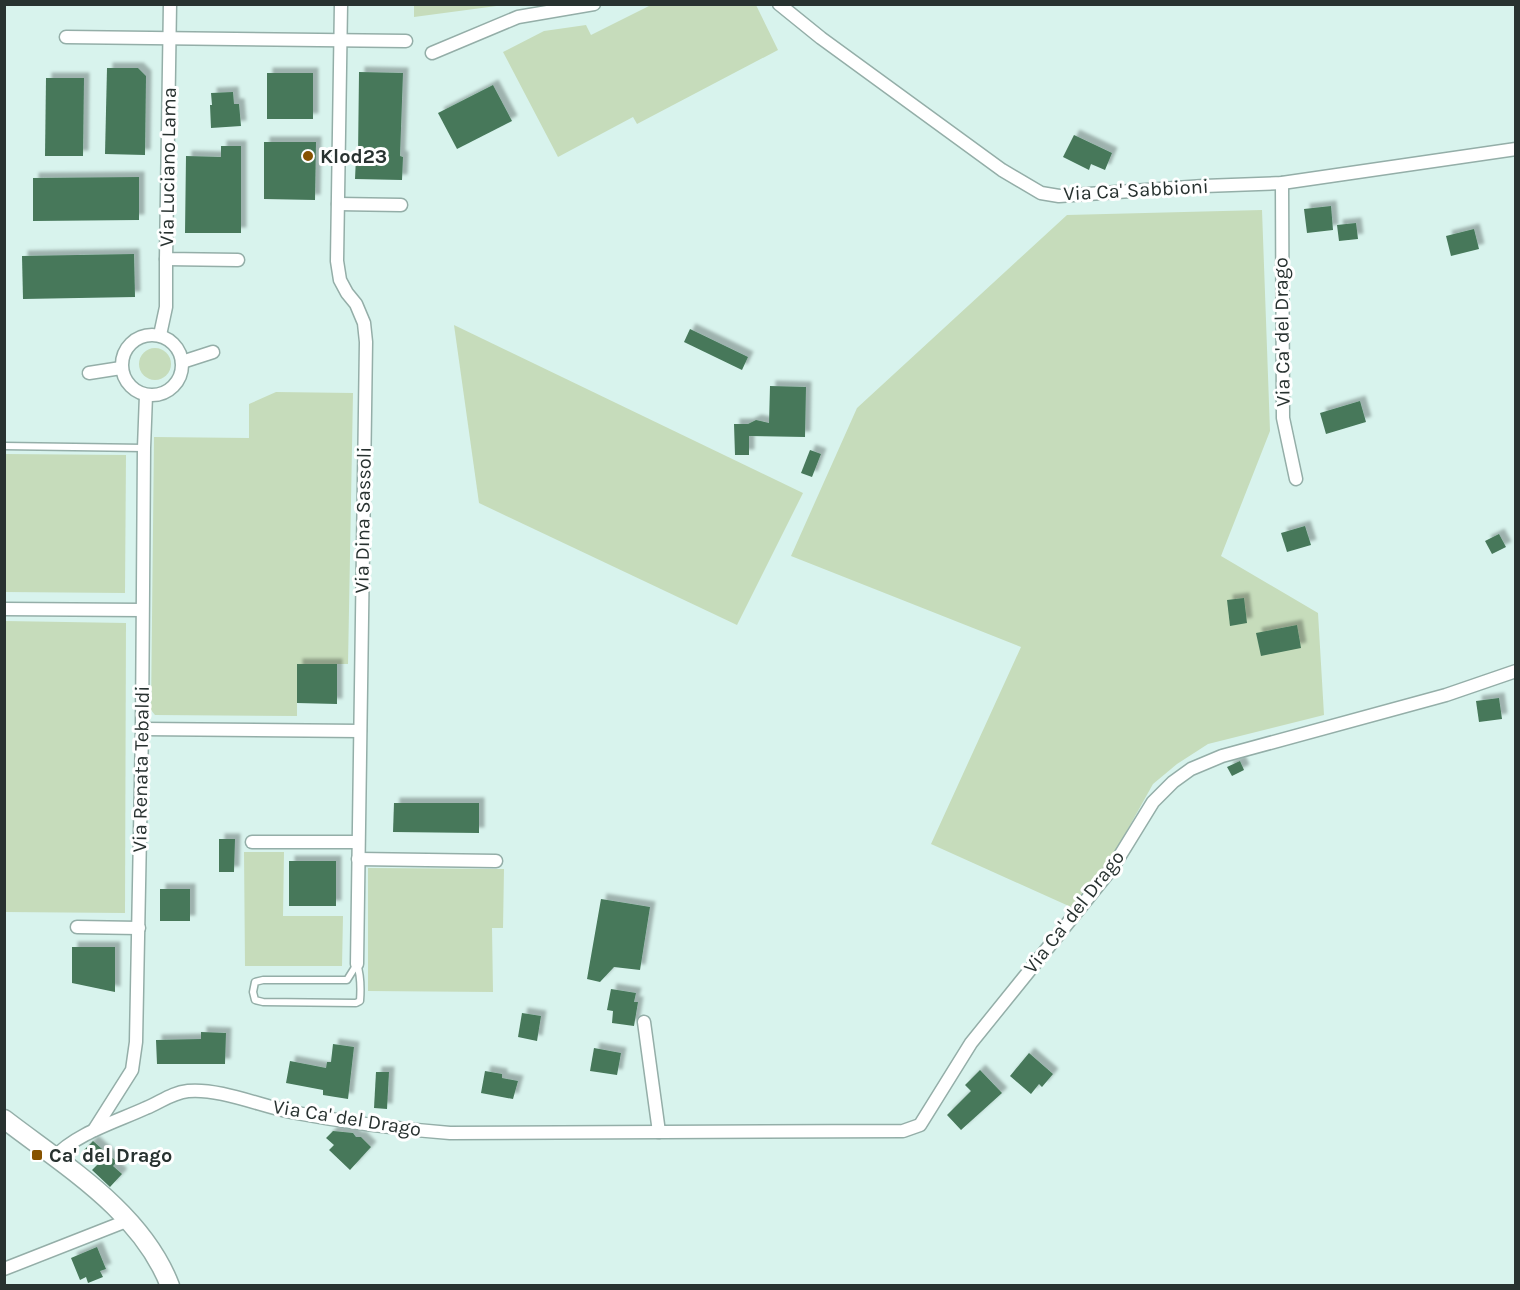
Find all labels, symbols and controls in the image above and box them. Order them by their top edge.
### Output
street label: Via Luciano Lama [155,87,181,247]
place label: Klod23 [320,145,387,168]
marker: Klod23 [301,149,315,163]
street label: Via Ca' Sabbioni [1063,175,1209,205]
street label: Via Ca' del Drago [1269,257,1295,407]
street label: Via Dina Sassoli [350,447,376,593]
street label: Via Renata Tebaldi [128,685,154,853]
street label: Via Ca' del Drago [1019,846,1129,978]
street label: Via Ca' del Drago [271,1095,423,1141]
place label: Ca' del Drago [49,1144,172,1167]
marker: Ca' del Drago [30,1148,44,1162]

